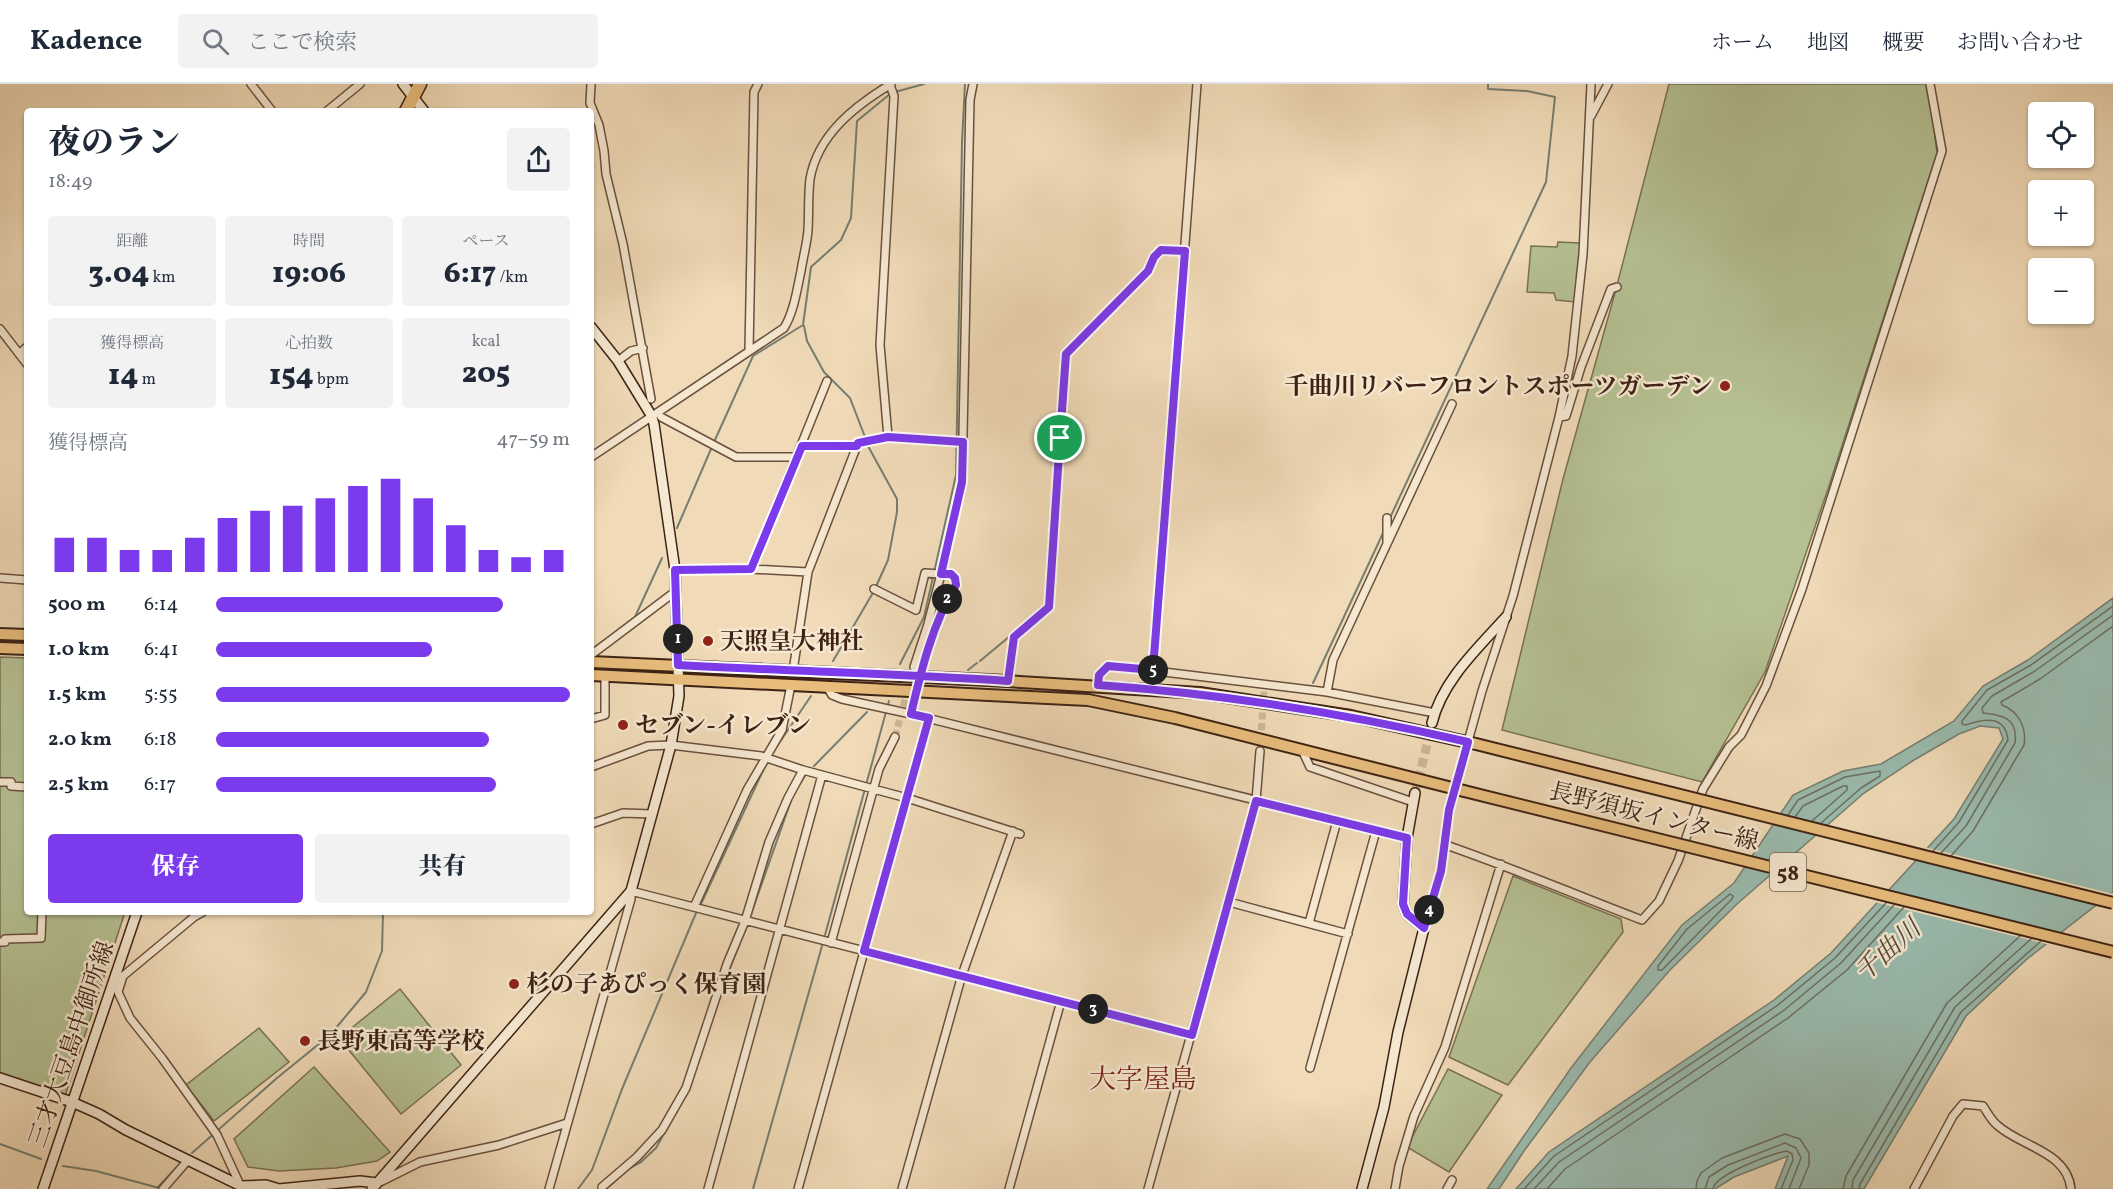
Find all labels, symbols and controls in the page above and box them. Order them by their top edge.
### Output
search box [178,14,598,68]
text: Kadence [30,22,142,61]
icon: search [199,25,232,58]
text: ここで検索 [247,28,357,59]
text: ホーム [1711,29,1774,58]
text: 地図 [1807,29,1849,58]
text: 概要 [1882,29,1924,58]
text: お問い合わせ [1957,29,2083,58]
map controls [2028,102,2094,324]
button: locate [2028,102,2094,168]
text: 夜のラン [48,122,180,168]
button: share [507,128,570,191]
text: 18:49 [48,168,92,196]
button: + [2028,180,2094,246]
text: 距離 [116,231,148,253]
text: 時間 [293,231,325,253]
text: ペース [462,231,510,253]
text: 3.04 [89,253,149,295]
text: 19:06 [272,253,346,295]
text: 6:17 [444,253,496,295]
button: − [2028,258,2094,324]
text: km [149,267,175,289]
text: /km [496,267,528,289]
text: kcal [472,331,500,353]
text: 獲得標高 [100,333,164,355]
text: 心拍数 [285,333,333,355]
text: 205 [462,353,510,395]
text: 14 [108,355,139,397]
text: 154 [269,355,314,397]
text: m [139,369,156,391]
text: bpm [314,369,349,391]
place label: 千曲川リバーフロントスポーツガーデン [1285,371,1713,405]
marker: 千曲川リバーフロントスポーツガーデン [1718,379,1732,393]
pin [1034,412,1085,463]
icon: arrive [1043,421,1076,454]
text: 47–59 m [497,426,570,454]
text: 獲得標高 [48,430,128,458]
pin: 2 [932,584,962,614]
text: 2 [943,588,951,610]
text: 500 m [48,591,106,619]
text: 6:14 [144,591,179,619]
pin: 1 [663,624,693,654]
place label: 天照皇大神社 [720,626,864,660]
text: 1 [675,628,681,650]
marker: 天照皇大神社 [701,634,715,648]
text: 1.0 km [48,636,110,664]
text: 6:41 [144,636,179,664]
pin: 5 [1138,655,1168,685]
text: 5 [1149,659,1157,681]
text: 1.5 km [48,681,107,709]
text: 5:55 [144,681,178,709]
place label: セブン-イレブン [635,710,811,744]
marker: セブン-イレブン [616,718,630,732]
text: 2.0 km [48,726,112,754]
text: 6:18 [144,726,177,754]
text: 2.5 km [48,771,109,799]
text: 6:17 [144,771,176,799]
street label: 長野須坂インター線 [1545,775,1762,860]
button: 保存 [48,834,303,903]
button: 共有 [315,834,570,903]
road number: 58 [1770,853,1806,891]
pin: 4 [1414,895,1444,925]
text: 4 [1424,899,1434,921]
water label: 千曲川 [1847,910,1932,991]
street label: 三才大豆島中御所線 [22,937,124,1152]
place label: 杉の子あぴっく保育園 [526,969,766,1003]
marker: 杉の子あぴっく保育園 [507,977,521,991]
pin: 3 [1078,994,1108,1024]
text: 3 [1089,998,1097,1020]
place label: 長野東高等学校 [317,1026,485,1060]
marker: 長野東高等学校 [298,1034,312,1048]
district label: 大字屋島 [1089,1062,1197,1100]

